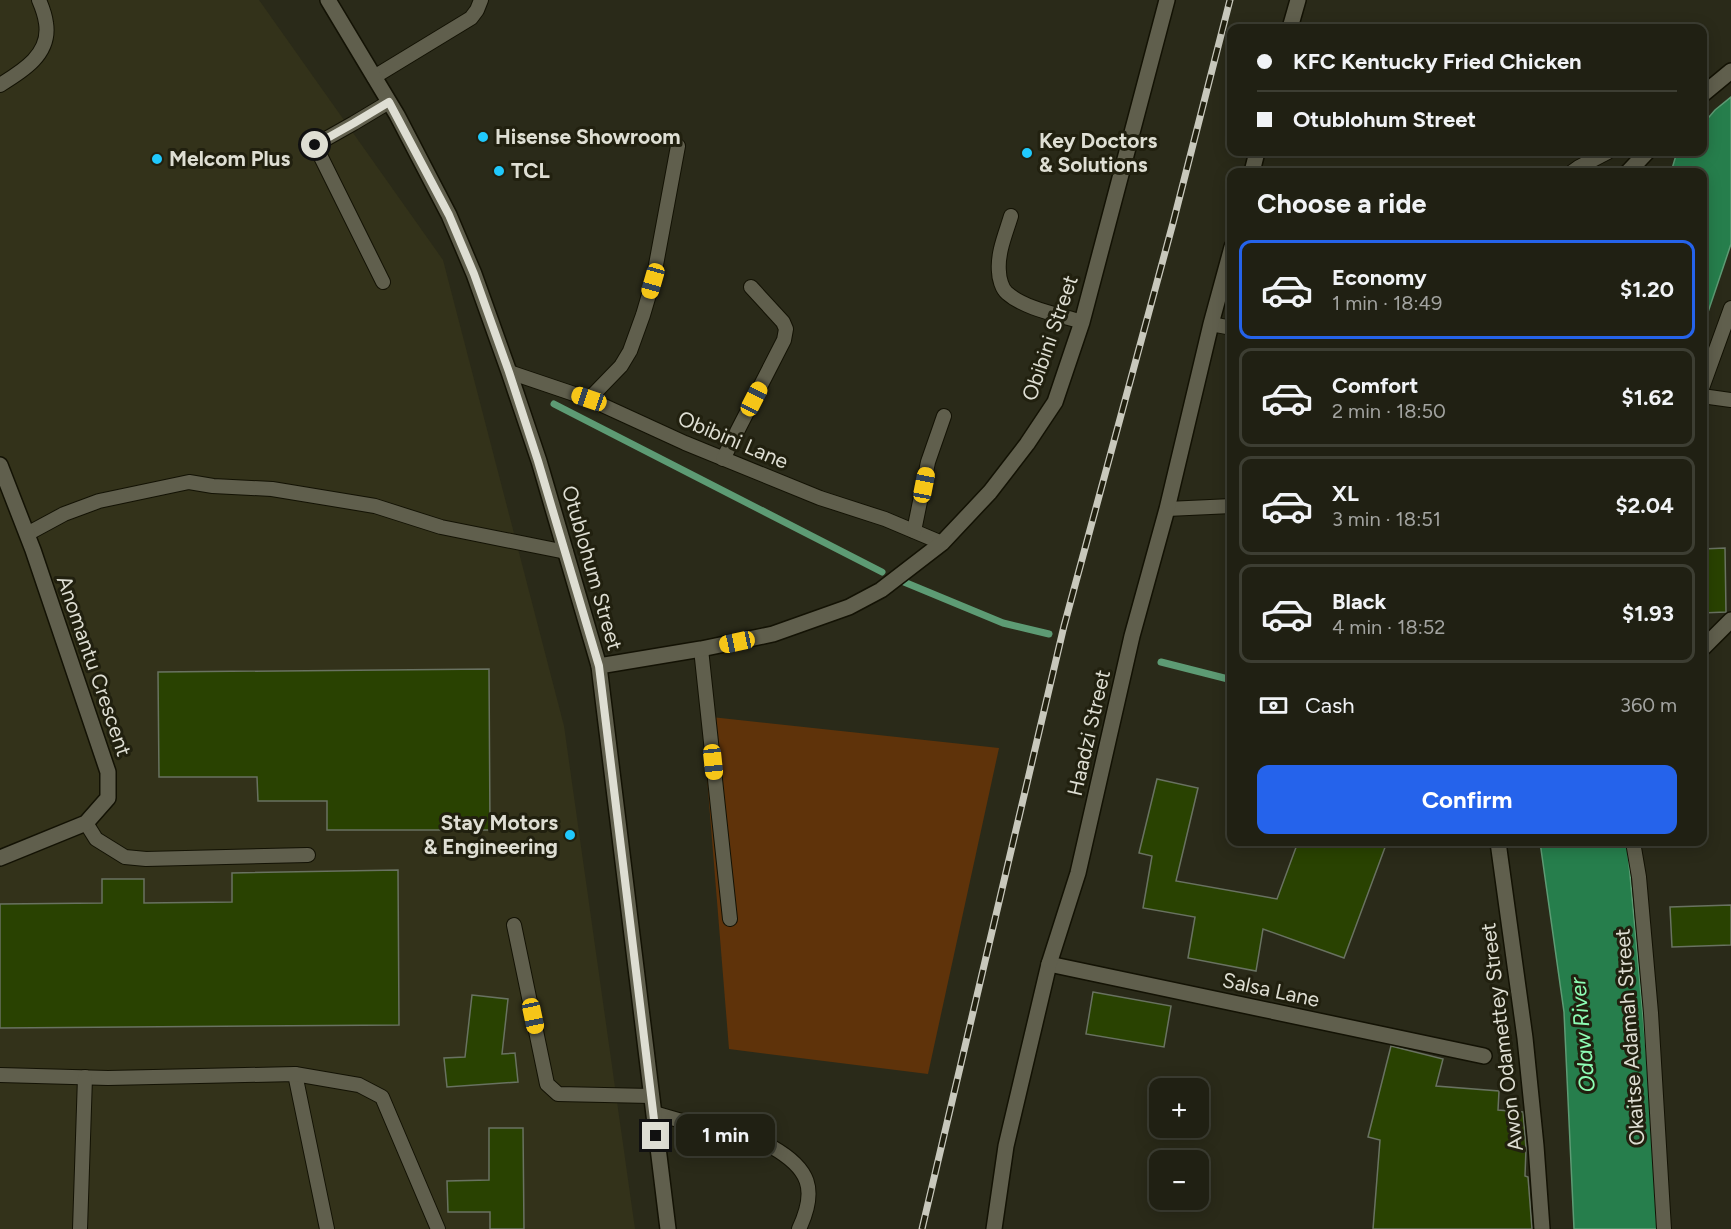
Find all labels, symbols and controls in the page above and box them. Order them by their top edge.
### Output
text: KFC Kentucky Fried Chicken [1293,48,1582,75]
text: Otublohum Street [1293,106,1476,133]
place label: Hisense Showroom [495,124,681,149]
place label: Key Doctors & Solutions [1039,128,1157,177]
marker: Hisense Showroom [476,130,490,144]
route start [301,131,328,158]
place label: Melcom Plus [169,146,291,171]
marker: Key Doctors & Solutions [1020,146,1034,160]
marker: Melcom Plus [150,152,164,166]
place label: TCL [511,158,550,183]
marker: TCL [492,164,506,178]
text: Choose a ride [1257,187,1426,220]
car [639,261,667,301]
icon: car [1260,263,1314,317]
text: Economy [1332,264,1427,291]
street label: Obibini Street [1016,272,1083,404]
text: $1.20 [1620,276,1674,303]
text: 1 min · 18:49 [1332,291,1442,315]
icon: car [1260,371,1314,425]
text: Comfort [1332,372,1418,399]
car [738,379,770,419]
text: $1.62 [1622,384,1674,411]
car [569,385,609,413]
text: 2 min · 18:50 [1332,399,1446,423]
street label: Obibini Lane [674,405,792,474]
car [912,466,936,504]
icon: car [1260,479,1314,533]
text: XL [1332,480,1359,507]
street label: Otublohum Street [557,483,628,653]
text: $2.04 [1615,492,1674,519]
text: 3 min · 18:51 [1332,507,1441,531]
street label: Anomantu Crescent [52,572,137,759]
icon: car [1260,587,1314,641]
text: Black [1332,588,1386,615]
text: $1.93 [1622,600,1674,627]
text: 4 min · 18:52 [1332,615,1445,639]
car [718,629,756,655]
street label: Haadzi Street [1062,667,1115,798]
icon: cash [1257,689,1290,722]
text: Cash [1305,692,1355,719]
text: 360 m [1620,693,1677,717]
car [702,743,724,781]
button: Confirm [1257,765,1677,834]
place label: Stay Motors & Engineering [424,810,558,859]
marker: Stay Motors & Engineering [563,828,577,842]
street label: Awon Odamettey Street [1475,921,1528,1153]
street label: Okaitse Adamah Street [1609,928,1650,1146]
street label: Salsa Lane [1220,967,1322,1012]
water label: Odaw River [1564,975,1601,1094]
car [520,997,546,1035]
map controls [1149,1078,1209,1210]
button: + [1149,1078,1209,1138]
callout: 1 min [677,1115,776,1157]
route end [642,1122,669,1149]
text: 1 min [702,1123,749,1147]
button: − [1149,1150,1209,1210]

